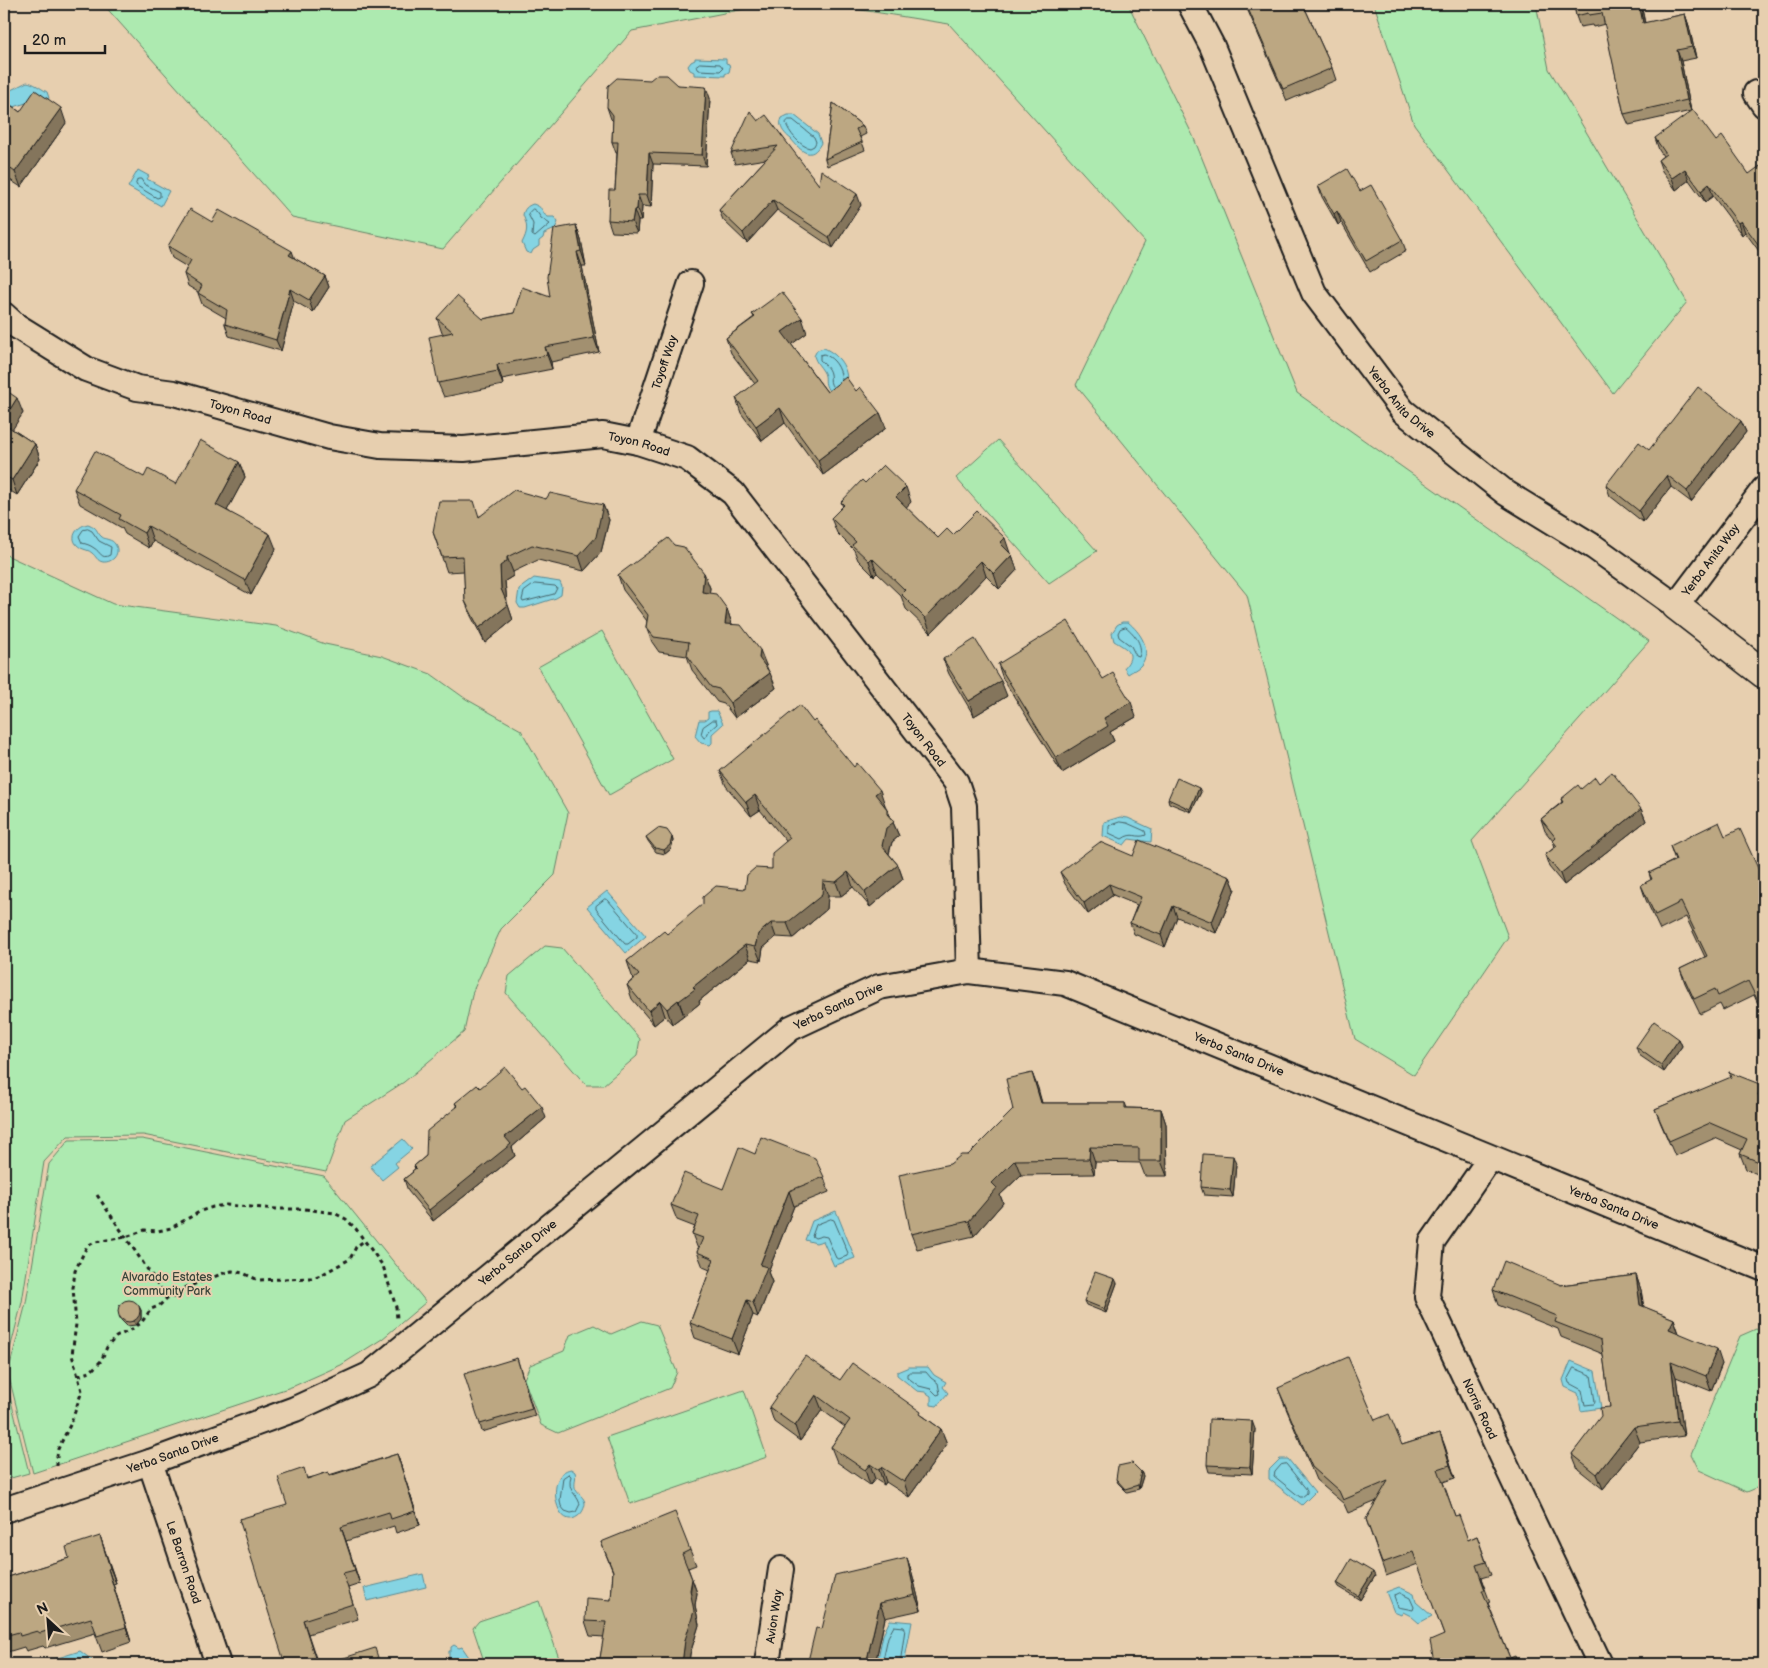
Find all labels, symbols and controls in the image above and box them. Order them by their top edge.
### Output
scale bar [25,22,105,54]
text: 20 m [32,31,66,50]
street label: Toyoff Way [649,333,681,391]
street label: Yerba Anita Drive [1364,363,1438,441]
street label: Toyon Road [208,396,273,428]
street label: Toyon Road [607,429,672,460]
street label: Yerba Anita Way [1678,520,1743,600]
street label: Toyon Road [898,710,949,770]
street label: Yerba Santa Drive [790,979,885,1034]
street label: Yerba Santa Drive [1190,1029,1286,1079]
street label: Yerba Santa Drive [1565,1182,1661,1233]
street label: Yerba Santa Drive [475,1216,560,1290]
park label: Alvarado Estates Community Park [122,1270,212,1299]
street label: Norris Road [1459,1376,1501,1442]
street label: Yerba Santa Drive [124,1430,221,1477]
street label: Le Barron Road [163,1519,205,1606]
street label: Avion Way [763,1588,785,1645]
north arrow [22,1596,72,1646]
text: N [34,1599,51,1619]

